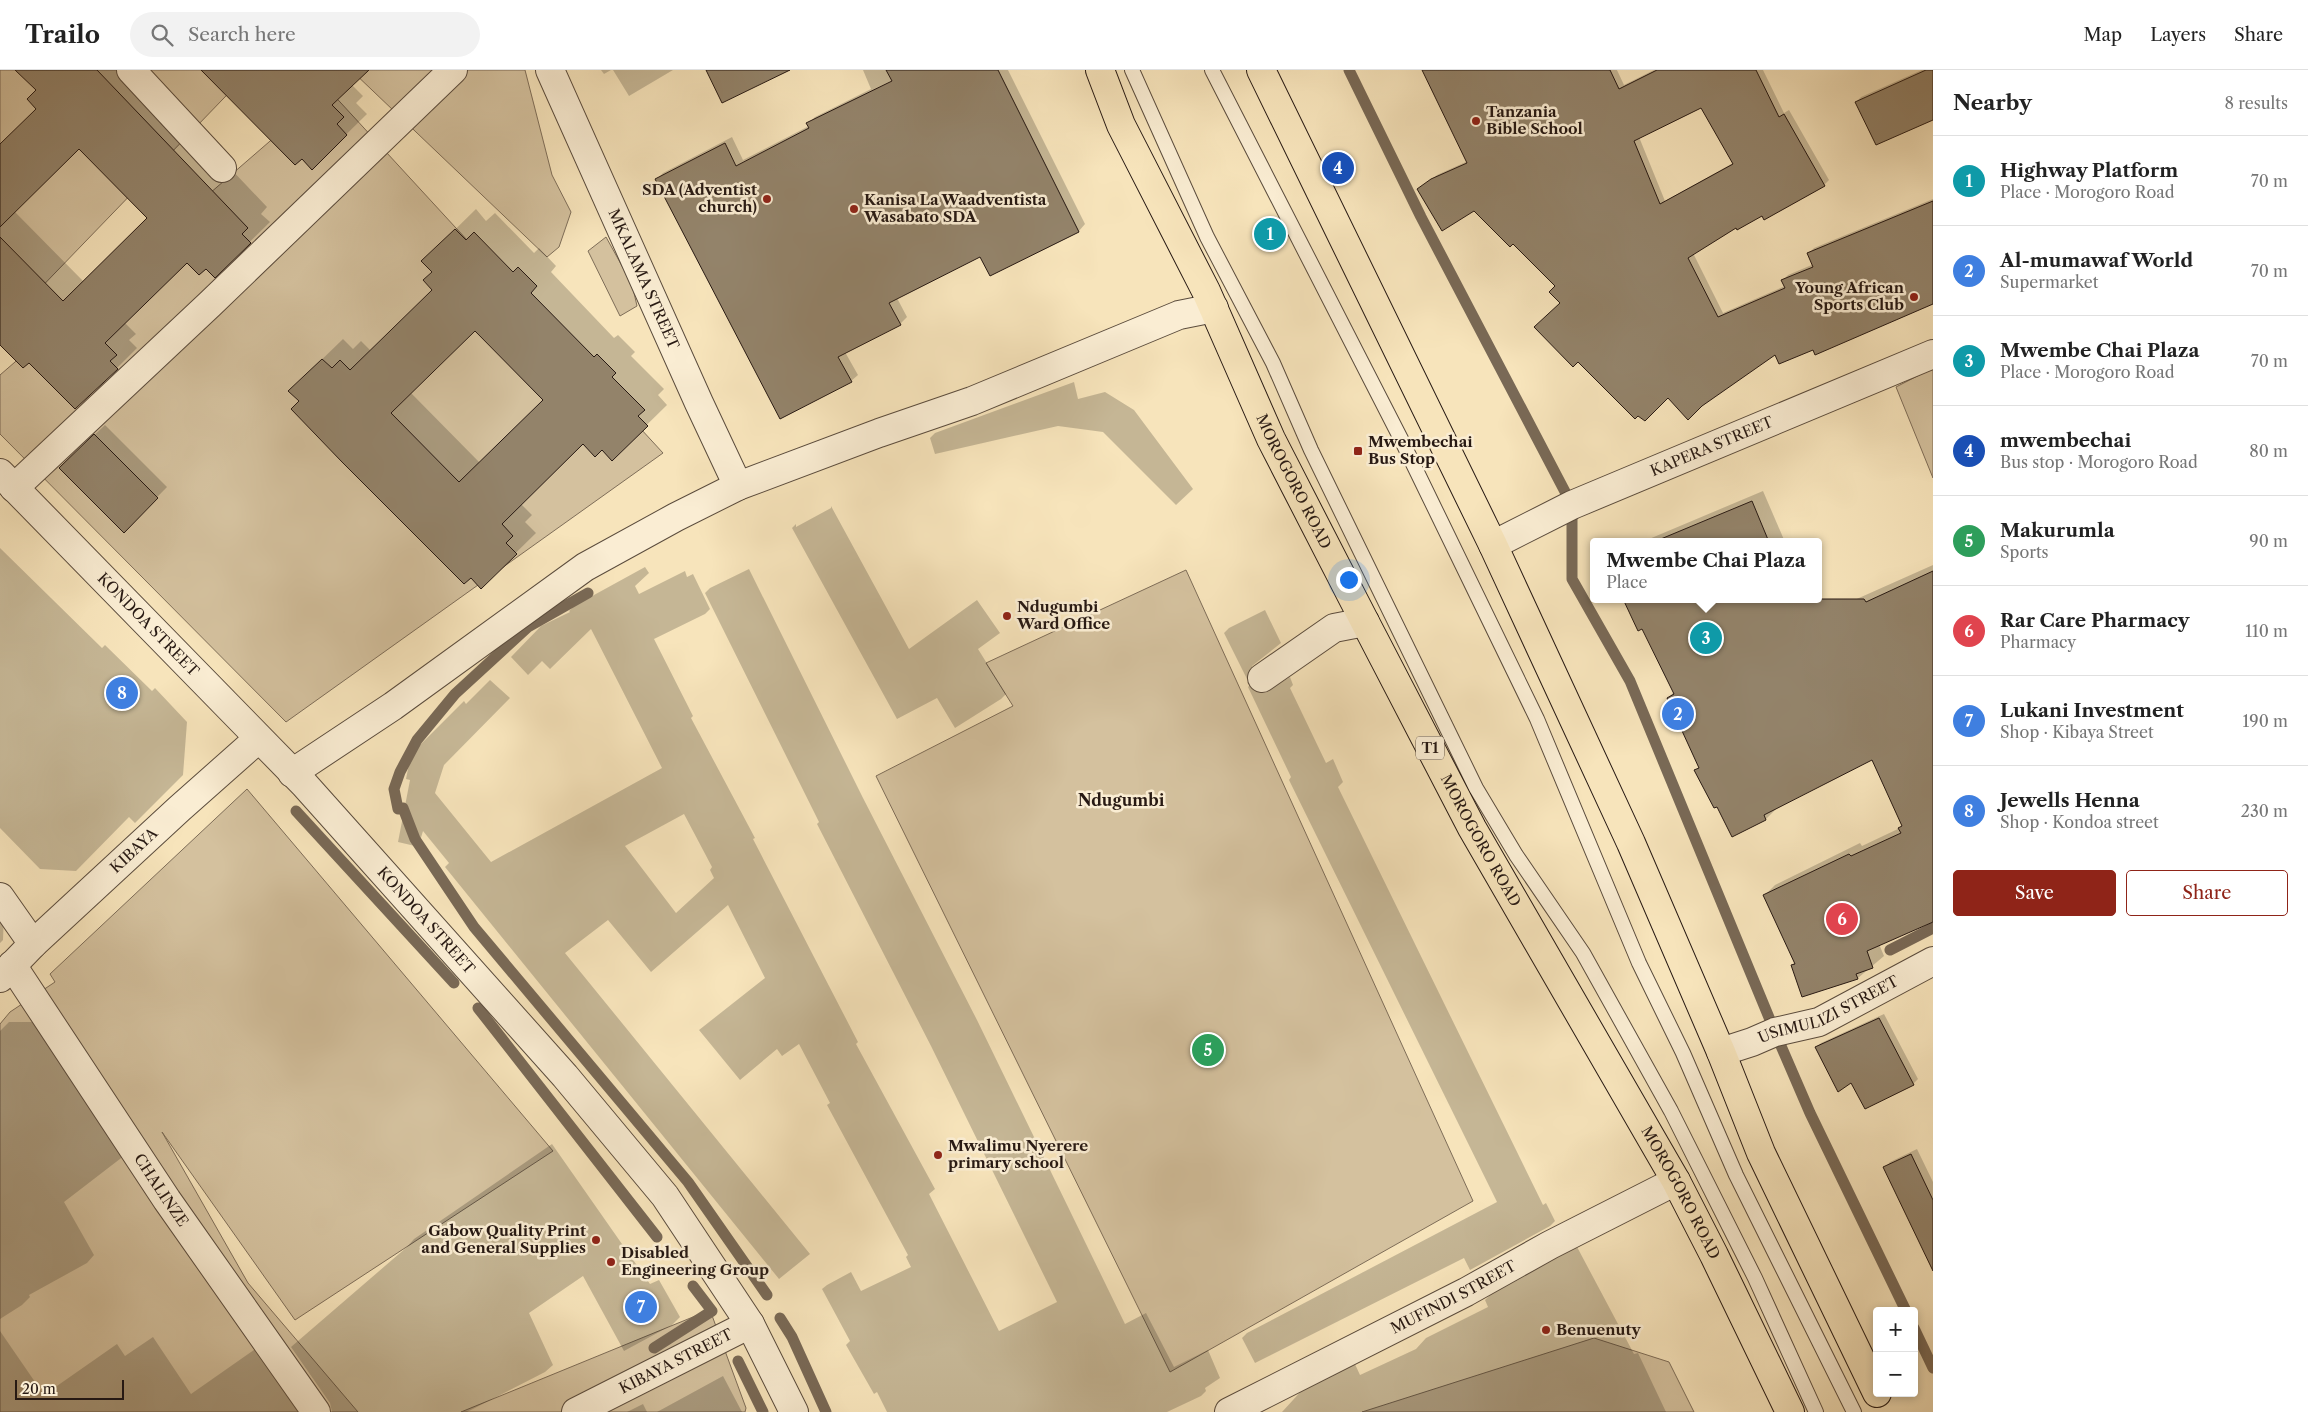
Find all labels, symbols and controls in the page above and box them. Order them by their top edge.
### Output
search box [130,12,480,57]
text: Trailo [25,20,100,49]
icon: search [148,21,176,49]
text: Search here [188,23,296,46]
text: Map [2084,24,2122,46]
text: Layers [2150,24,2206,46]
text: Share [2234,24,2283,46]
text: Nearby [1953,90,2032,115]
text: 8 results [2225,93,2288,113]
place label: Tanzania Bible School [1486,102,1583,138]
marker: Tanzania Bible School [1470,115,1482,127]
pin: 4 [1322,149,1354,187]
text: Highway Platform [2000,159,2178,182]
text: 1 [1965,171,1973,191]
text: 70 m [2251,171,2288,191]
place label: SDA (Adventist church) [642,180,757,216]
text: Place · Morogoro Road [2000,182,2174,202]
place label: Kanisa La Waadventista Wasabato SDA [863,190,1047,226]
marker: SDA (Adventist church) [761,193,773,205]
marker: Kanisa La Waadventista Wasabato SDA [848,203,860,215]
street label: MKALAMA STREET [604,206,684,353]
pin: 1 [1254,215,1286,253]
text: Al-mumawaf World [2000,249,2193,272]
text: 2 [1964,261,1974,281]
text: 70 m [2251,261,2288,281]
text: Supermarket [2000,272,2098,292]
place label: Young African Sports Club [1794,278,1905,314]
marker: Young African Sports Club [1908,291,1920,303]
text: Mwembe Chai Plaza [2000,339,2199,362]
text: 3 [1964,351,1974,371]
text: 70 m [2251,351,2288,371]
text: Place · Morogoro Road [2000,362,2174,382]
street label: MOROGORO ROAD [1252,411,1336,552]
street label: KAPERA STREET [1647,412,1777,480]
text: mwembechai [2000,429,2131,452]
place label: Mwembechai Bus Stop [1368,432,1473,468]
text: 4 [1964,441,1974,461]
text: 80 m [2249,441,2288,461]
marker: Mwembechai Bus Stop [1352,445,1364,457]
text: Bus stop · Morogoro Road [2000,452,2198,472]
text: Makurumla [2000,519,2115,542]
text: 5 [1965,531,1973,551]
text: 90 m [2249,531,2288,551]
popup [1590,538,1822,603]
text: Sports [2000,542,2049,562]
text: Mwembe Chai Plaza [1606,549,1806,572]
your location [1336,567,1362,593]
street label: KONDOA STREET [94,568,204,681]
text: Place [1606,572,1647,592]
place label: Ndugumbi Ward Office [1016,597,1110,633]
text: Rar Care Pharmacy [2000,609,2189,632]
marker: Ndugumbi Ward Office [1001,610,1013,622]
pin: 3 [1690,619,1722,657]
text: 6 [1964,621,1974,641]
text: 110 m [2245,621,2288,641]
text: Pharmacy [2000,632,2076,652]
pin: 8 [106,674,138,712]
pin: 2 [1662,695,1694,733]
text: Lukani Investment [2000,699,2184,722]
text: 7 [1965,711,1973,731]
text: 190 m [2243,711,2288,731]
text: Shop · Kibaya Street [2000,722,2154,742]
road number: T1 [1416,736,1444,760]
street label: MOROGORO ROAD [1437,771,1525,910]
text: Jewells Henna [2000,789,2140,812]
district label: Ndugumbi [1078,790,1165,810]
text: 8 [1964,801,1974,821]
text: 230 m [2241,801,2288,821]
text: Shop · Kondoa street [2000,812,2159,832]
street label: KIBAYA [106,823,162,877]
street label: KONDOA STREET [374,863,480,978]
button: Save [1953,870,2116,916]
button: Share [2126,870,2288,916]
pin: 6 [1826,900,1858,938]
street label: USIMULIZI STREET [1755,971,1902,1047]
pin: 5 [1192,1031,1224,1069]
street label: MOROGORO ROAD [1637,1122,1724,1262]
place label: Mwalimu Nyerere primary school [948,1136,1088,1172]
marker: Mwalimu Nyerere primary school [932,1149,944,1161]
street label: CHALINZE [130,1150,193,1230]
place label: Gabow Quality Print and General Supplies [421,1221,586,1257]
marker: Gabow Quality Print and General Supplies [590,1234,602,1246]
place label: Disabled Engineering Group [621,1243,769,1279]
marker: Disabled Engineering Group [605,1256,617,1268]
street label: MUFINDI STREET [1387,1256,1520,1338]
pin: 7 [625,1288,657,1326]
map controls [1873,1307,1918,1397]
button: + [1873,1307,1918,1352]
place label: Benuenuty [1556,1320,1641,1339]
street label: KIBAYA STREET [616,1324,736,1398]
marker: Benuenuty [1540,1324,1552,1336]
button: − [1873,1352,1918,1397]
scale bar [15,1377,124,1400]
text: 20 m [22,1380,56,1398]

